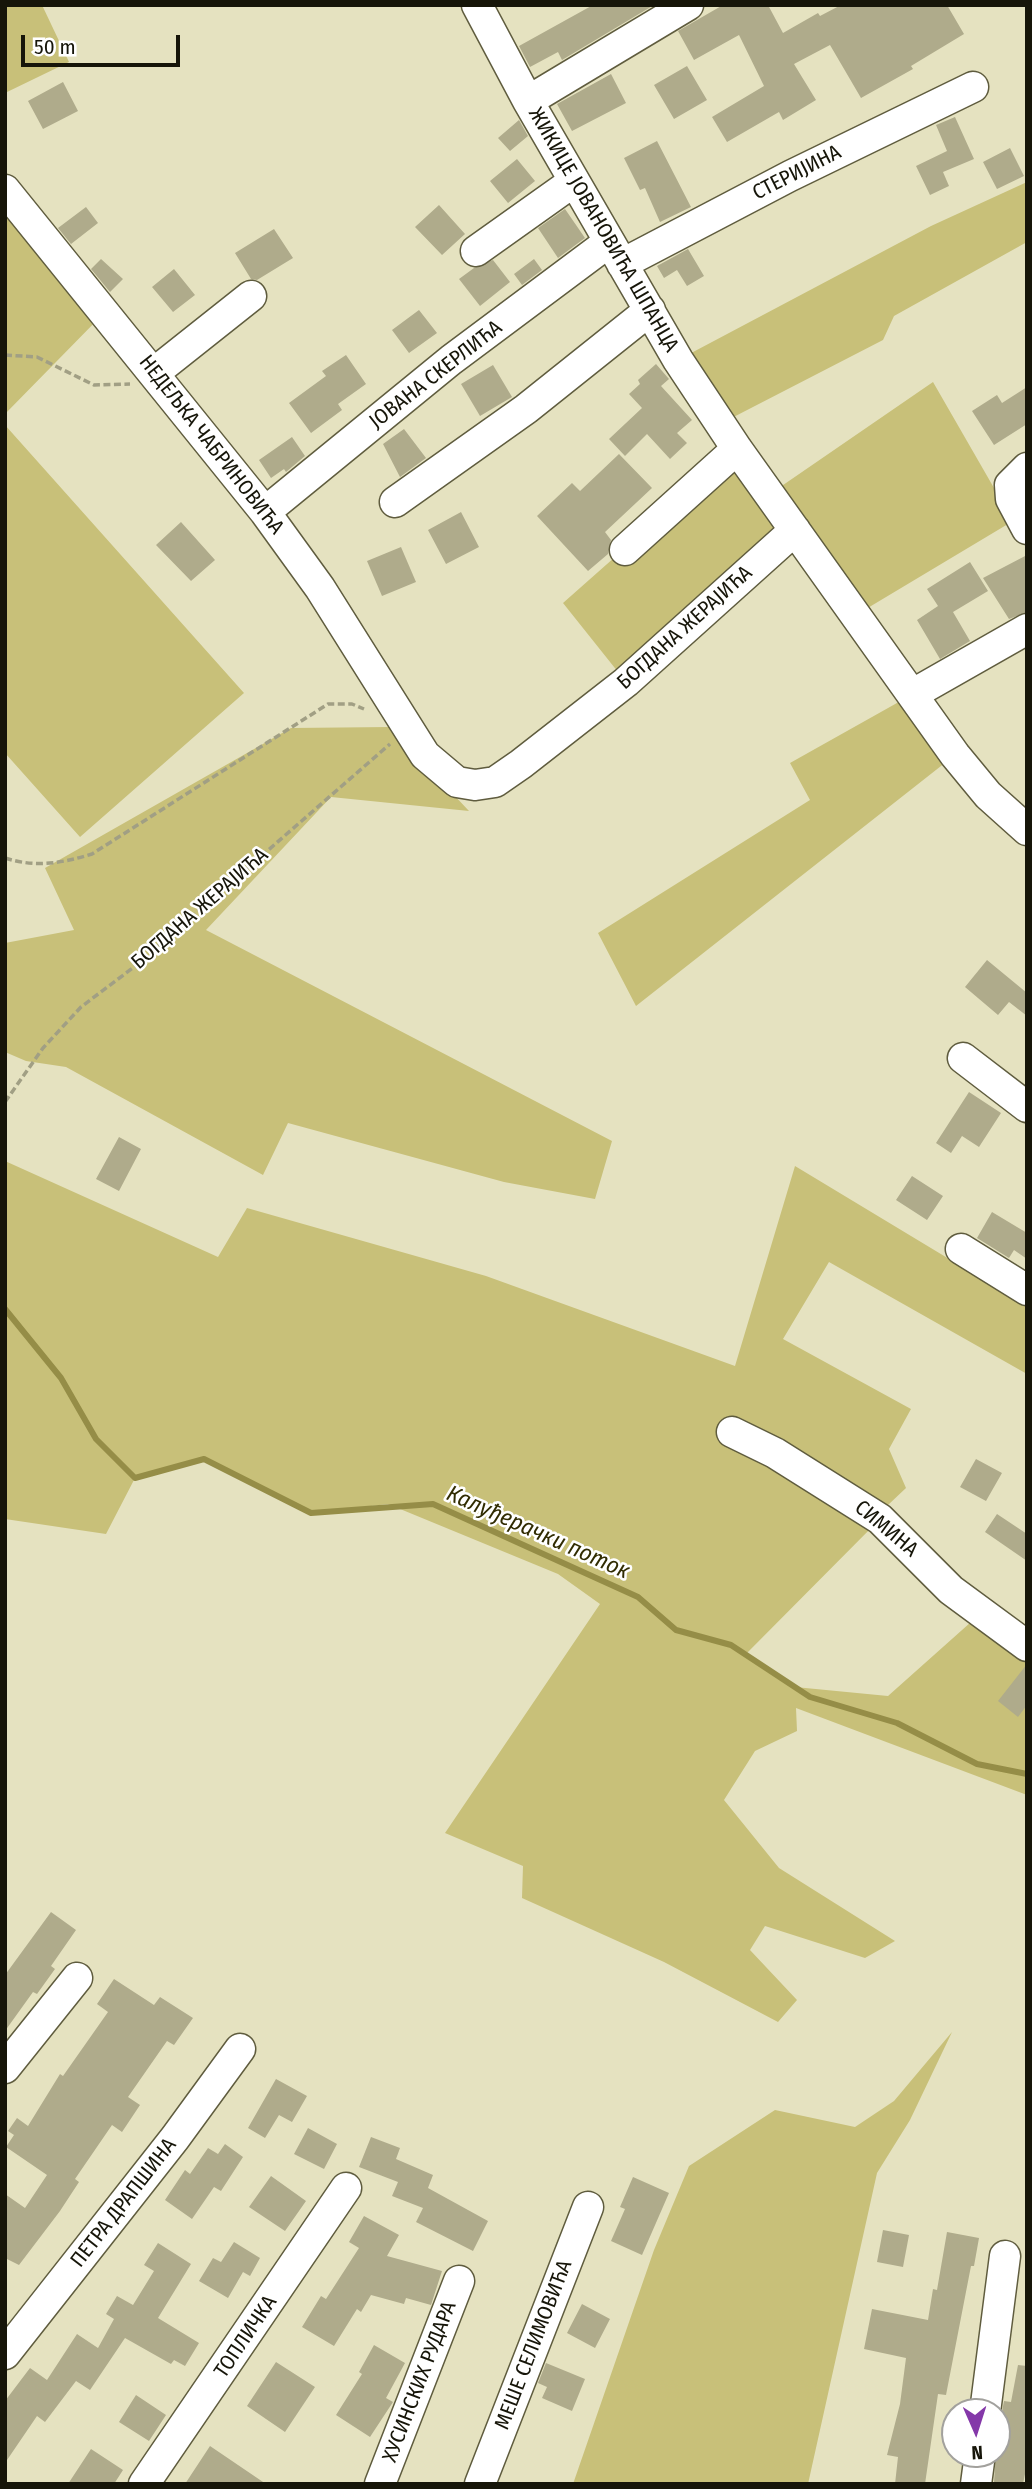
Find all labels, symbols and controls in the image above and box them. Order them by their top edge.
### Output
scale bar [24,21,184,65]
text: 50 m [34,34,76,60]
street label: ЖИКИЦЕ ЈОВАНОВИЋА ШПАНЦА [523,103,683,357]
street label: СТЕРИЈИНА [749,140,845,206]
street label: ЈОВАНА СКЕРЛИЋА [365,315,507,435]
street label: НЕДЕЉКА ЧАБРИНОВИЋА [133,350,289,540]
street label: БОГДАНА ЖЕРАЈИЋА [612,561,758,695]
street label: БОГДАНА ЖЕРАЈИЋА [127,843,273,975]
water label: Калуђерачки поток [442,1480,634,1586]
street label: СИМИНА [849,1495,923,1563]
street label: ПЕТРА ДРАПШИНА [66,2133,182,2273]
street label: МЕШЕ СЕЛИМОВИЋА [490,2257,578,2433]
street label: ТОПЛИЧКА [209,2291,283,2383]
street label: ХУСИНСКИХ РУДАРА [378,2298,462,2466]
north arrow [941,2398,1011,2468]
text: N [971,2441,983,2464]

